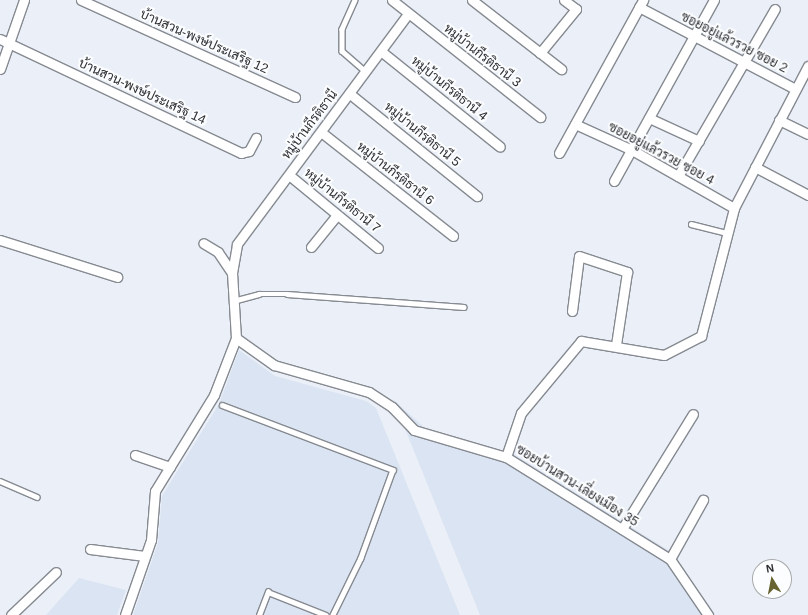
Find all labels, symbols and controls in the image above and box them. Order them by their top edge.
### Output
street label: บ้านสวน-พงษ์ประเสริฐ 12 [138,7,270,77]
street label: ซอยอยู่แล้วรวย ซอย 2 [678,9,790,77]
street label: หมู่บ้านกีรติธานี 3 [440,21,524,91]
street label: หมู่บ้านกีรติธานี 4 [408,54,490,124]
street label: บ้านสวน-พงษ์ประเสริฐ 14 [76,56,208,128]
street label: หมู่บ้านกีรติธานี [279,87,341,163]
street label: หมู่บ้านกีรติธานี 5 [381,100,463,170]
street label: ซอยอยู่แล้วรวย ซอย 4 [605,119,717,189]
street label: หมู่บ้านกีรติธานี 6 [353,139,437,209]
street label: หมู่บ้านกีรติธานี 7 [301,166,383,236]
street label: ซอยบ้านสวน-เลี่ยงเมือง 35 [513,442,641,530]
north arrow [752,559,792,599]
text: N [765,562,775,575]

